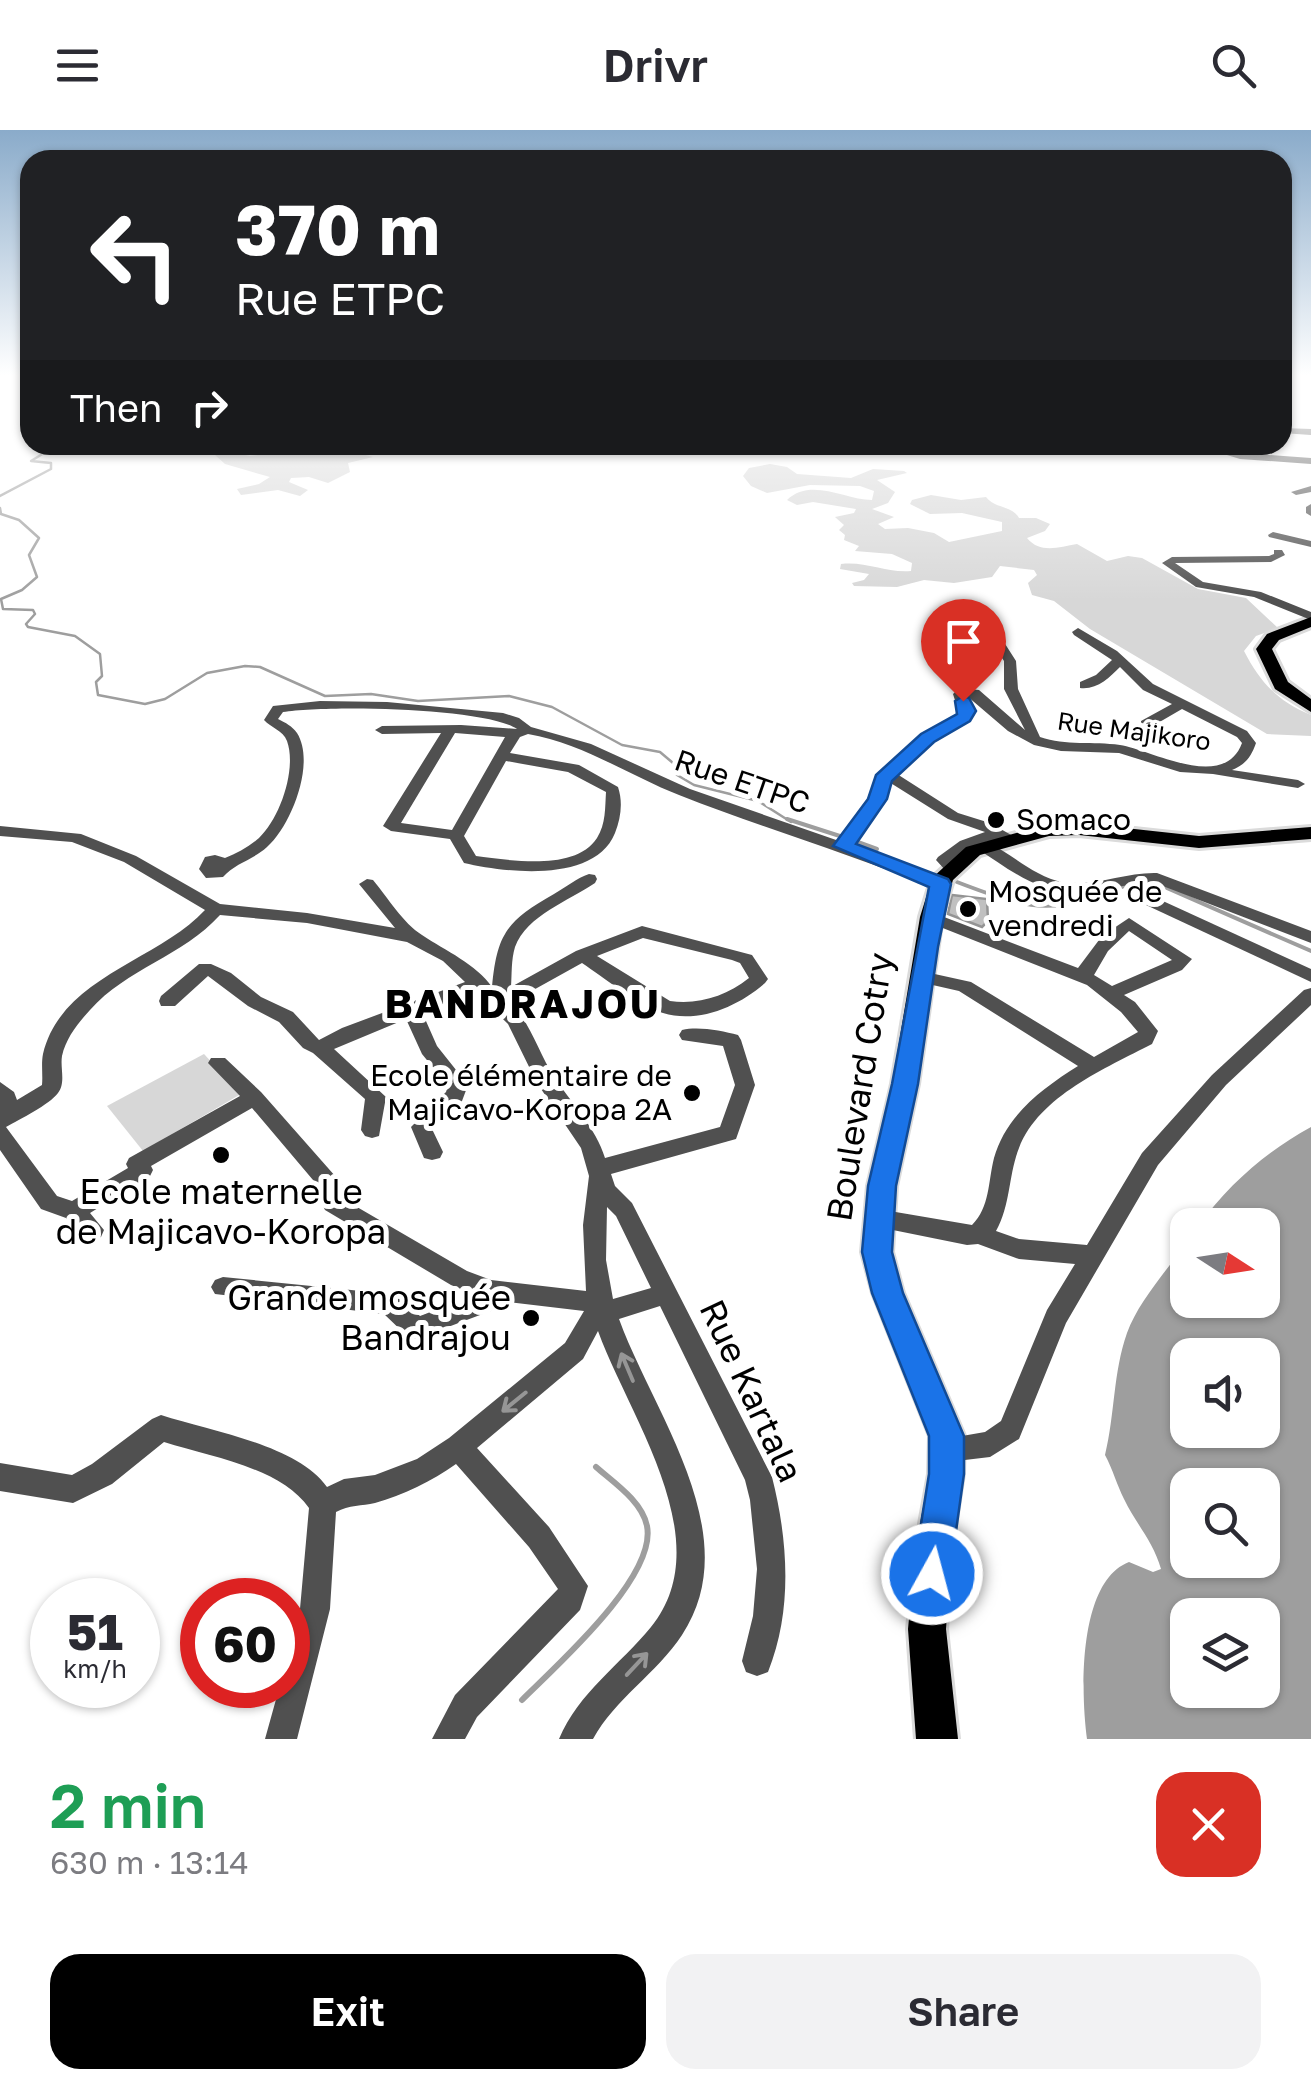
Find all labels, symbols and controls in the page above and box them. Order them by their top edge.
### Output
icon: menu [50,38,105,93]
text: Drivr [603,38,708,92]
icon: search [1206,38,1261,93]
text: 370 m [235,186,440,270]
icon: left [70,190,200,320]
text: Rue ETPC [235,271,445,325]
icon: right [182,380,237,435]
text: Then [70,385,162,430]
pin [921,599,1006,702]
icon: arrive [936,614,991,669]
street label: Rue Majikoro [1055,704,1213,757]
street label: Rue ETPC [670,741,814,821]
place label: Somaco [1016,801,1131,837]
marker: Somaco [985,809,1007,831]
place label: Mosquée de vendredi [988,873,1162,943]
marker: Mosquée de vendredi [957,898,979,920]
street label: Boulevard Cotry [817,950,901,1224]
district label: BANDRAJOU [385,979,661,1027]
place label: Ecole élémentaire de Majicavo-Koropa 2A [370,1057,672,1127]
marker: Ecole élémentaire de Majicavo-Koropa 2A [681,1082,703,1104]
marker: Ecole maternelle de Majicavo-Koropa [210,1144,232,1166]
place label: Ecole maternelle de Majicavo-Koropa [56,1170,386,1252]
north arrow [1170,1208,1280,1318]
map controls [1170,1208,1280,1708]
place label: Grande mosquée Bandrajou [227,1276,511,1358]
street label: Rue Kartala [691,1293,812,1488]
marker: Grande mosquée Bandrajou [520,1307,542,1329]
button: sound [1170,1338,1280,1448]
one-way arrow [617,1353,635,1383]
one-way arrow [502,1391,528,1413]
button: search [1170,1468,1280,1578]
position arrow [880,1522,984,1626]
speed limit sign: 60 [180,1578,310,1708]
button: layers [1170,1598,1280,1708]
text: 51 [67,1601,123,1661]
one-way arrow [625,1652,648,1677]
text: km/h [63,1653,127,1684]
text: 2 min [50,1769,206,1841]
button: close [1156,1772,1261,1877]
text: 630 m · 13:14 [50,1843,249,1881]
button: Exit [50,1954,646,2069]
button: Share [666,1954,1261,2069]

